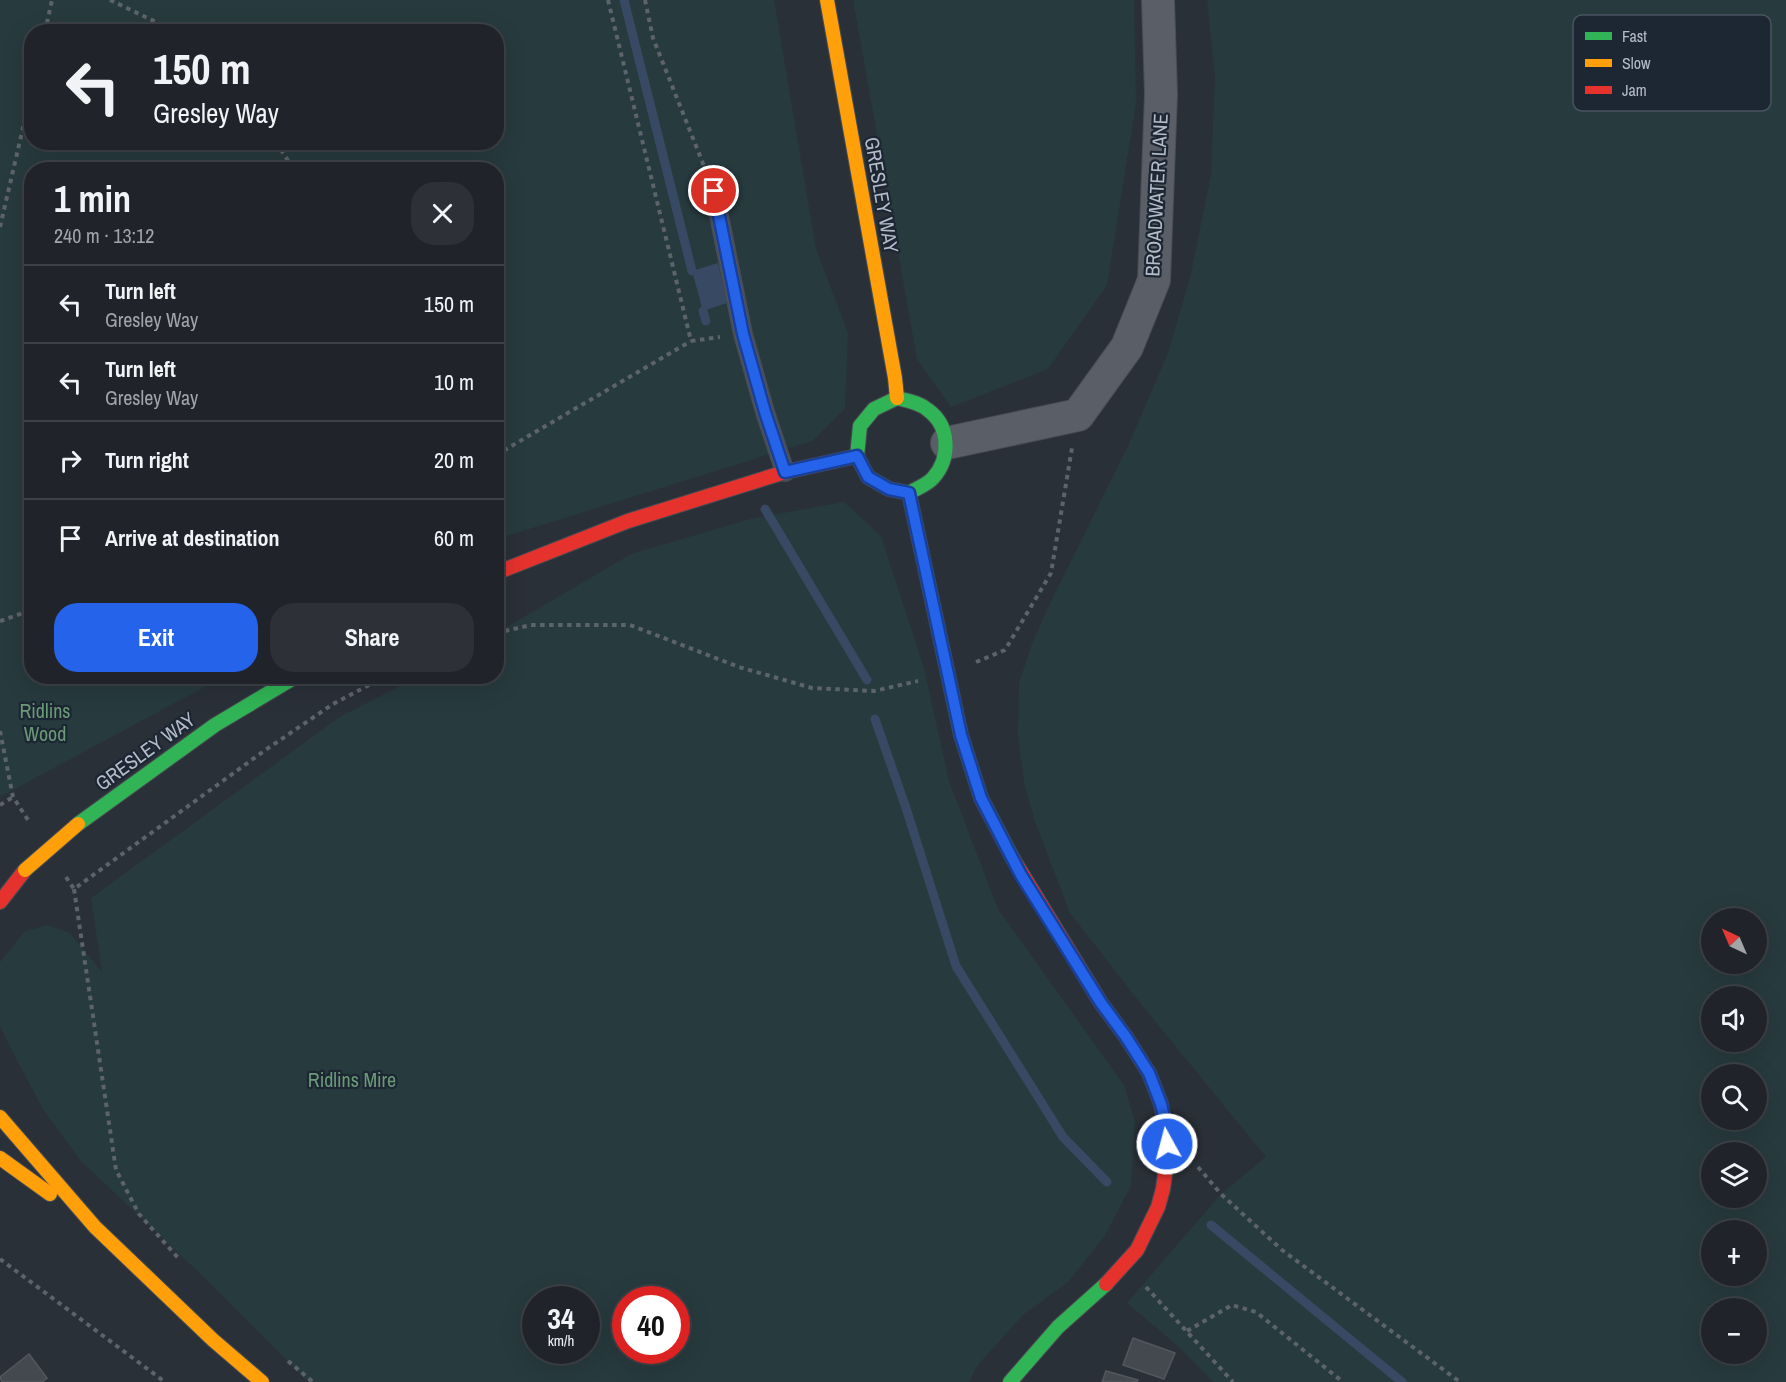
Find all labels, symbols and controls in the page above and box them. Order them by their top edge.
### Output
legend [1573,15,1771,111]
text: Fast [1622,25,1647,47]
text: 150 m [153,41,251,97]
icon: left [54,48,132,126]
text: Slow [1622,52,1651,74]
text: Jam [1622,79,1647,101]
text: Gresley Way [153,95,279,131]
street label: BROADWATER LANE [1138,113,1174,277]
street label: GRESLEY WAY [859,135,905,255]
pin [688,165,739,216]
icon: arrive [697,174,730,207]
text: 1 min [54,175,131,223]
button: close [411,182,474,245]
text: 240 m · 13:12 [54,222,154,249]
text: Turn left [105,276,176,306]
icon: left [54,288,87,321]
text: 150 m [424,289,474,319]
text: Gresley Way [105,306,198,333]
text: Turn left [105,354,176,384]
icon: left [54,366,87,399]
text: 10 m [434,367,474,397]
text: Gresley Way [105,384,198,411]
icon: right [54,444,87,477]
text: Turn right [105,445,189,475]
text: 20 m [434,445,474,475]
icon: arrive [54,522,87,555]
text: Arrive at destination [105,523,279,553]
text: 60 m [434,523,474,553]
button: Exit [54,603,258,672]
button: Share [270,603,474,672]
park label: Ridlins Wood [19,697,71,747]
street label: GRESLEY WAY [90,706,200,796]
north arrow [1701,908,1767,974]
map controls [1701,908,1767,1364]
button: sound [1701,986,1767,1052]
button: search [1701,1064,1767,1130]
park label: Ridlins Mire [308,1066,396,1093]
position arrow [1135,1112,1199,1176]
button: layers [1701,1142,1767,1208]
button: + [1701,1220,1767,1286]
speed limit sign: 40 [612,1286,690,1364]
text: 34 [547,1298,575,1338]
button: − [1701,1298,1767,1364]
text: km/h [548,1330,574,1351]

